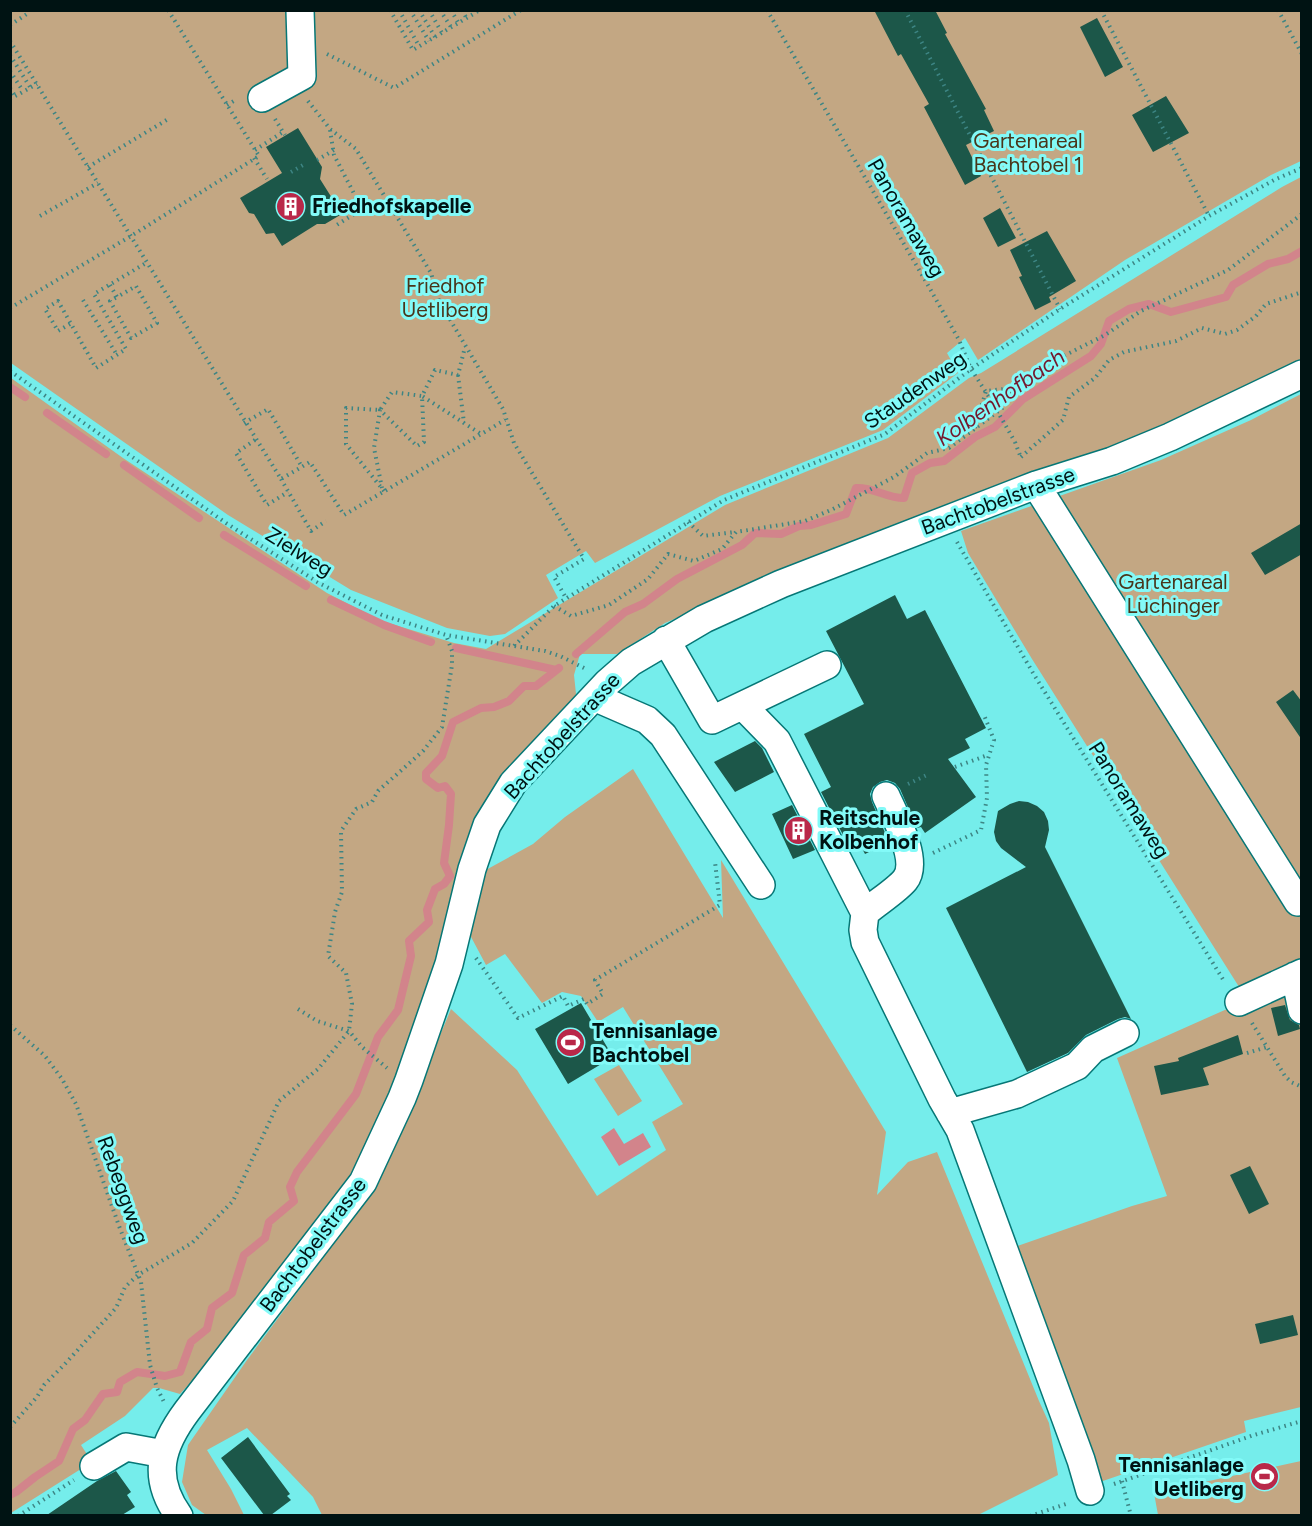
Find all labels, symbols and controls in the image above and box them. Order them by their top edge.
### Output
park label: Gartenareal Bachtobel 1 [973,128,1083,177]
street label: Panoramaweg [862,154,950,282]
building icon: Friedhofskapelle [275,190,307,222]
place label: Friedhofskapelle [312,193,472,218]
park label: Friedhof Uetliberg [402,273,488,322]
water label: Kolbenhofbach [931,343,1070,452]
street label: Staudenweg [859,345,970,434]
street label: Bachtobelstrasse [918,461,1078,540]
street label: Zielweg [261,521,337,582]
park label: Gartenareal Lüchinger [1118,569,1228,618]
street label: Bachtobelstrasse [498,667,625,804]
street label: Panoramaweg [1084,737,1175,863]
place label: Reitschule Kolbenhof [819,805,920,854]
building icon: Reitschule Kolbenhof [782,814,814,846]
place label: Tennisanlage Bachtobel [592,1018,718,1067]
sports icon: Tennisanlage Bachtobel [555,1027,587,1059]
street label: Rebeggweg [92,1132,155,1247]
street label: Bachtobelstrasse [254,1173,371,1317]
place label: Tennisanlage Uetliberg [1119,1452,1244,1501]
sports icon: Tennisanlage Uetliberg [1249,1461,1281,1493]

